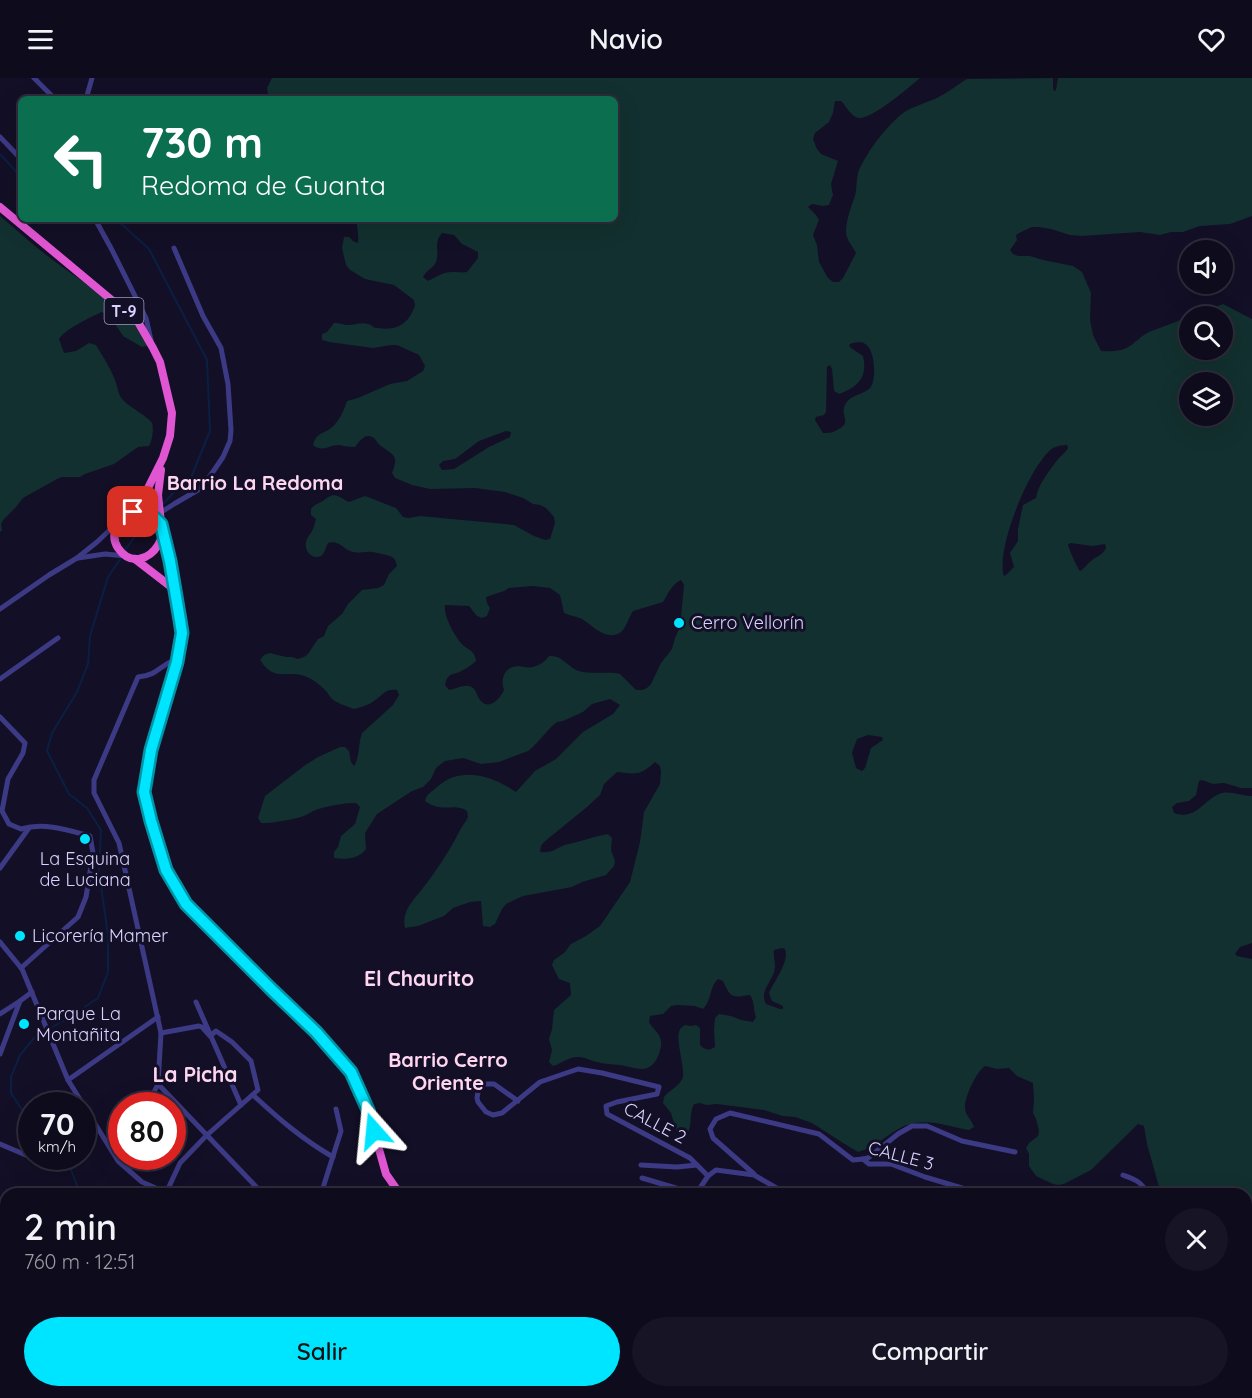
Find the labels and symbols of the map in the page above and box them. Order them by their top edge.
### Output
road number: T-9 [104,298,144,324]
district label: Barrio La Redoma [167,470,343,495]
pin [107,486,158,537]
place label: Cerro Vellorín [691,611,804,634]
marker: Cerro Vellorín [672,616,686,630]
marker: La Esquina de Luciana [78,832,92,846]
place label: La Esquina de Luciana [39,847,131,891]
place label: Licorería Mamer [32,924,168,947]
marker: Licorería Mamer [13,929,27,943]
district label: El Chaurito [364,965,474,991]
place label: Parque La Montañita [36,1002,121,1046]
marker: Parque La Montañita [17,1017,31,1031]
district label: Barrio Cerro Oriente [388,1047,508,1095]
district label: La Picha [153,1061,237,1087]
speed limit sign: 80 [108,1092,186,1170]
street label: CALLE 2 [620,1097,691,1149]
position arrow [342,1099,406,1163]
street label: CALLE 3 [866,1136,937,1175]

